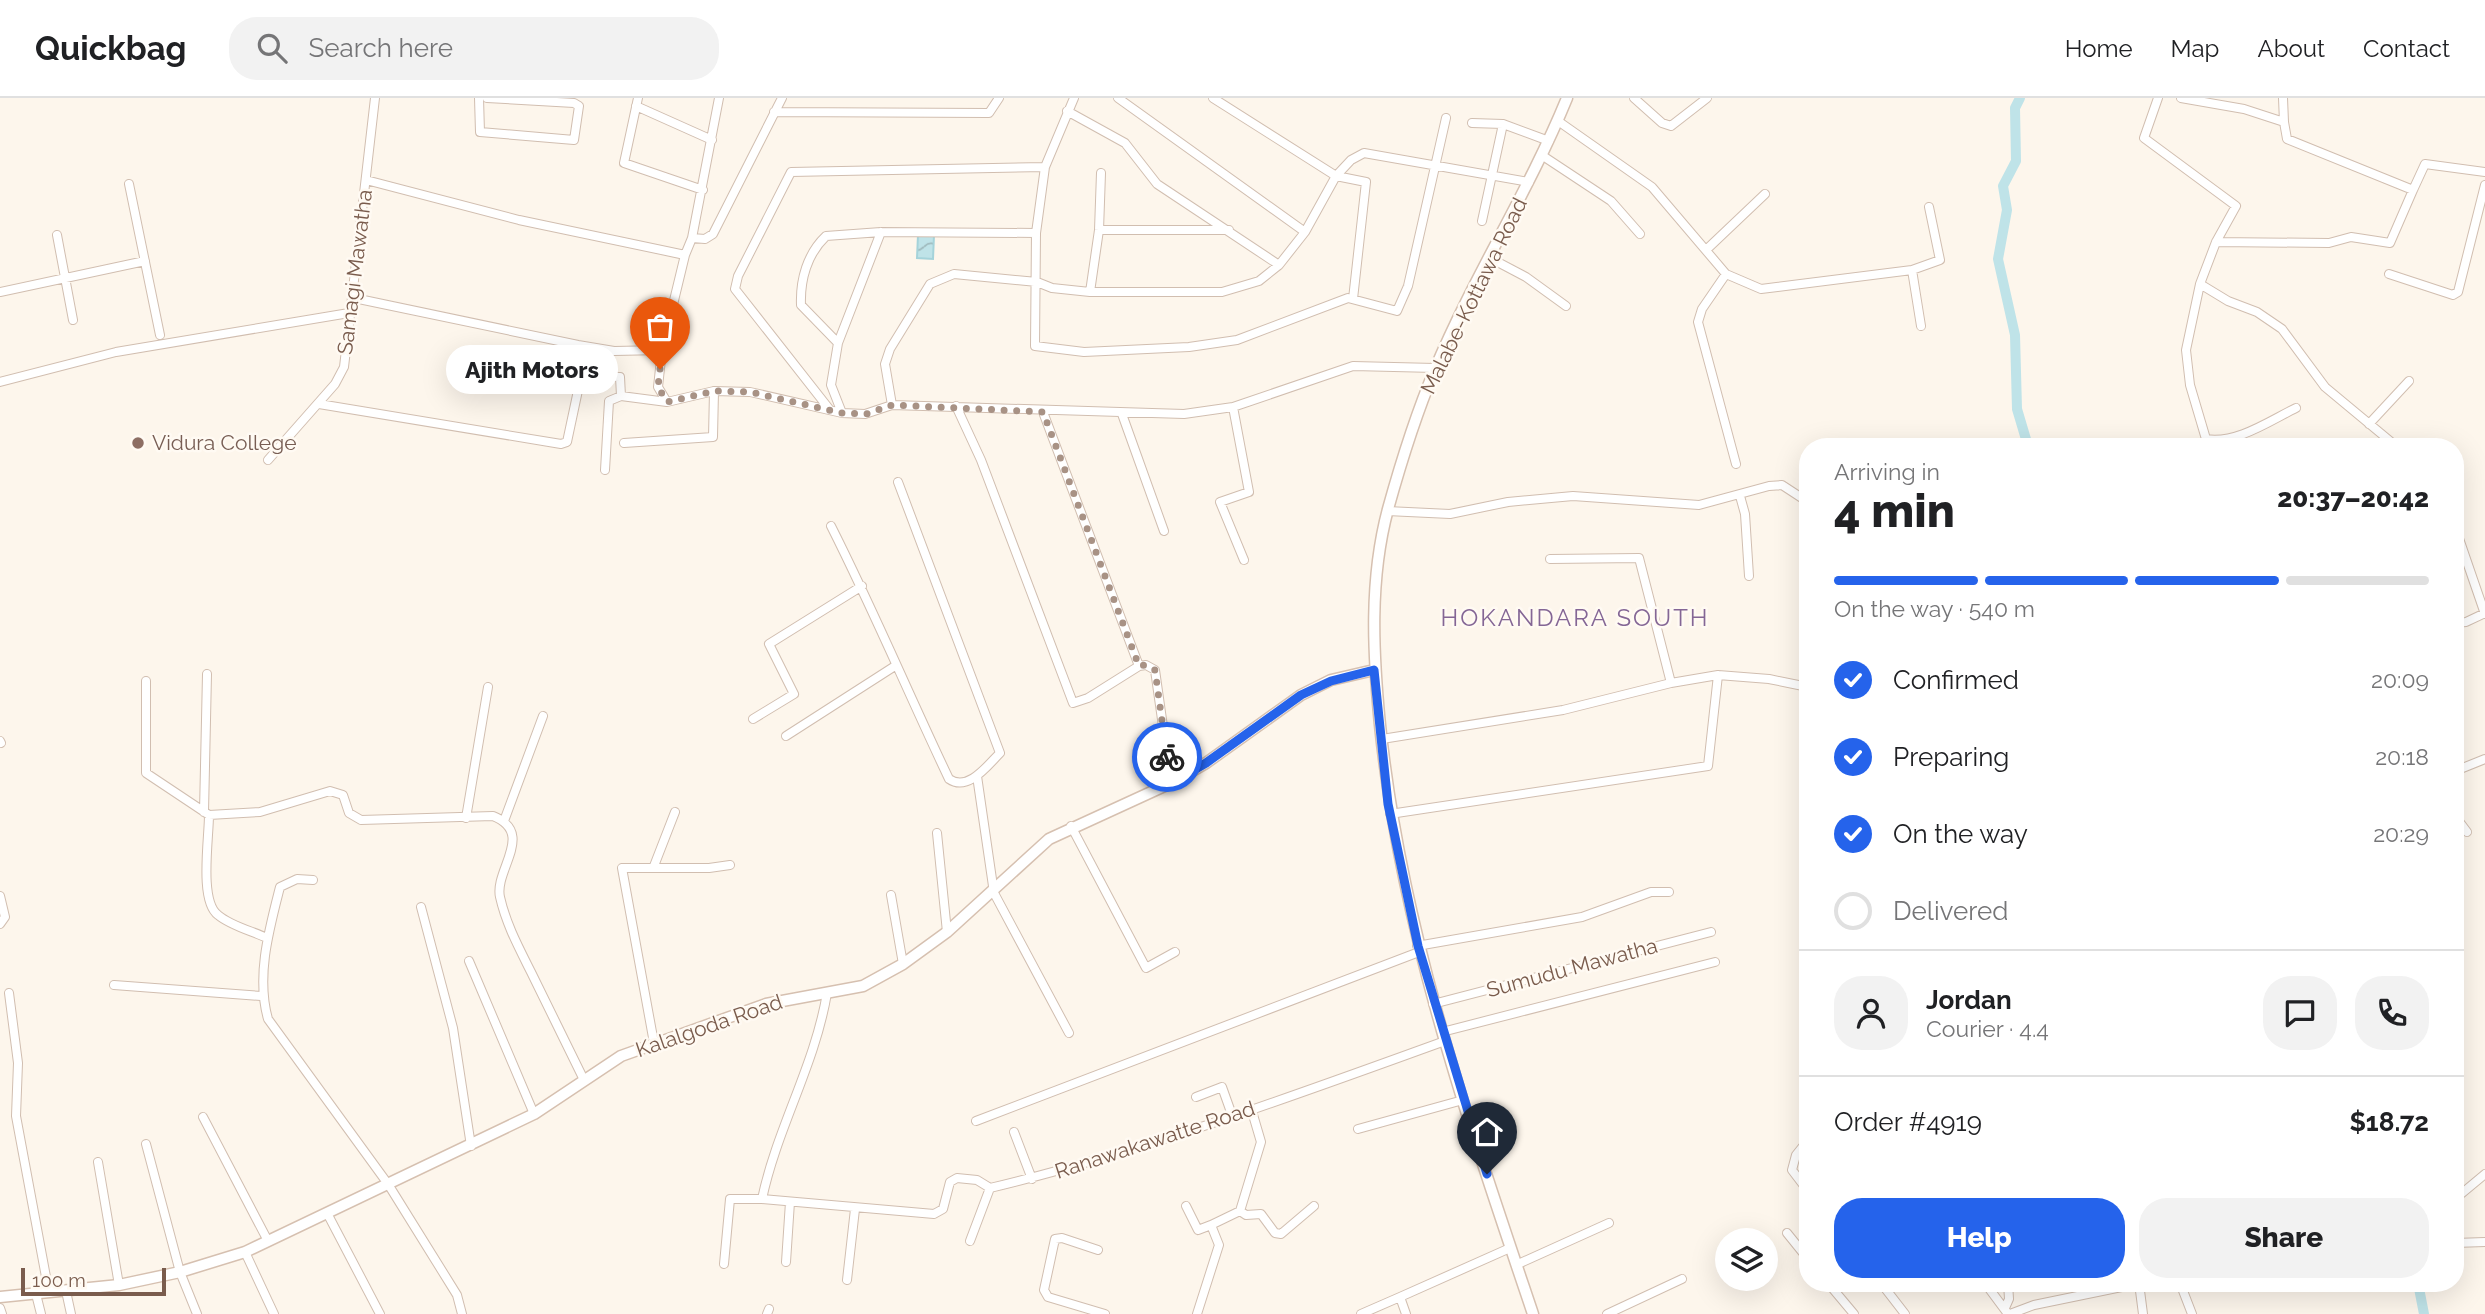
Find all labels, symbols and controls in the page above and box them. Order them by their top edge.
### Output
search box [229,17,719,80]
text: Quickbag [35,29,187,68]
icon: search [253,29,291,67]
text: Search here [309,33,453,63]
text: Home [2065,34,2133,63]
text: Map [2171,34,2219,63]
text: About [2257,34,2325,63]
text: Contact [2363,34,2450,63]
street label: Samagi Mawatha [332,188,377,356]
street label: Malabe-Kottawa Road [1415,193,1532,398]
pin [630,297,690,369]
icon: bag [641,308,679,346]
callout: Ajith Motors [447,344,618,394]
text: Ajith Motors [465,356,599,383]
place label: Vidura College [152,430,296,455]
marker: Vidura College [130,435,146,451]
text: Arriving in [1834,458,1940,485]
text: 20:37–20:42 [2277,483,2429,513]
text: 4 min [1834,484,1955,538]
text: On the way · 540 m [1834,595,2035,622]
district label: HOKANDARA SOUTH [1441,603,1709,632]
icon: check [1834,661,1872,699]
text: Confirmed [1893,665,2019,695]
text: 20:09 [2371,666,2429,693]
courier [1132,722,1202,792]
icon: bike [1148,738,1186,776]
icon: check [1834,738,1872,776]
text: Preparing [1893,742,2009,772]
text: 20:18 [2375,743,2429,770]
icon: check [1834,815,1872,853]
text: On the way [1893,819,2028,849]
text: 20:29 [2373,820,2429,847]
text: Delivered [1893,896,2008,926]
street label: Sumudu Mawatha [1484,933,1660,1002]
button: person [1834,976,1908,1050]
button: chat [2263,976,2337,1050]
button: phone [2355,976,2429,1050]
text: Jordan [1926,985,2012,1015]
street label: Kalalgoda Road [632,989,785,1062]
text: Courier · 4.4 [1926,1015,2049,1042]
street label: Ranawakawatte Road [1052,1095,1258,1184]
pin [1457,1102,1517,1174]
text: Order #4919 [1834,1107,1982,1137]
text: $18.72 [2349,1107,2429,1137]
icon: home [1468,1113,1506,1151]
button: Help [1834,1198,2125,1278]
button: Share [2139,1198,2429,1278]
map controls [1715,1228,1778,1291]
button: layers [1715,1228,1778,1291]
scale bar [21,1265,166,1297]
text: 100 m [32,1269,86,1291]

